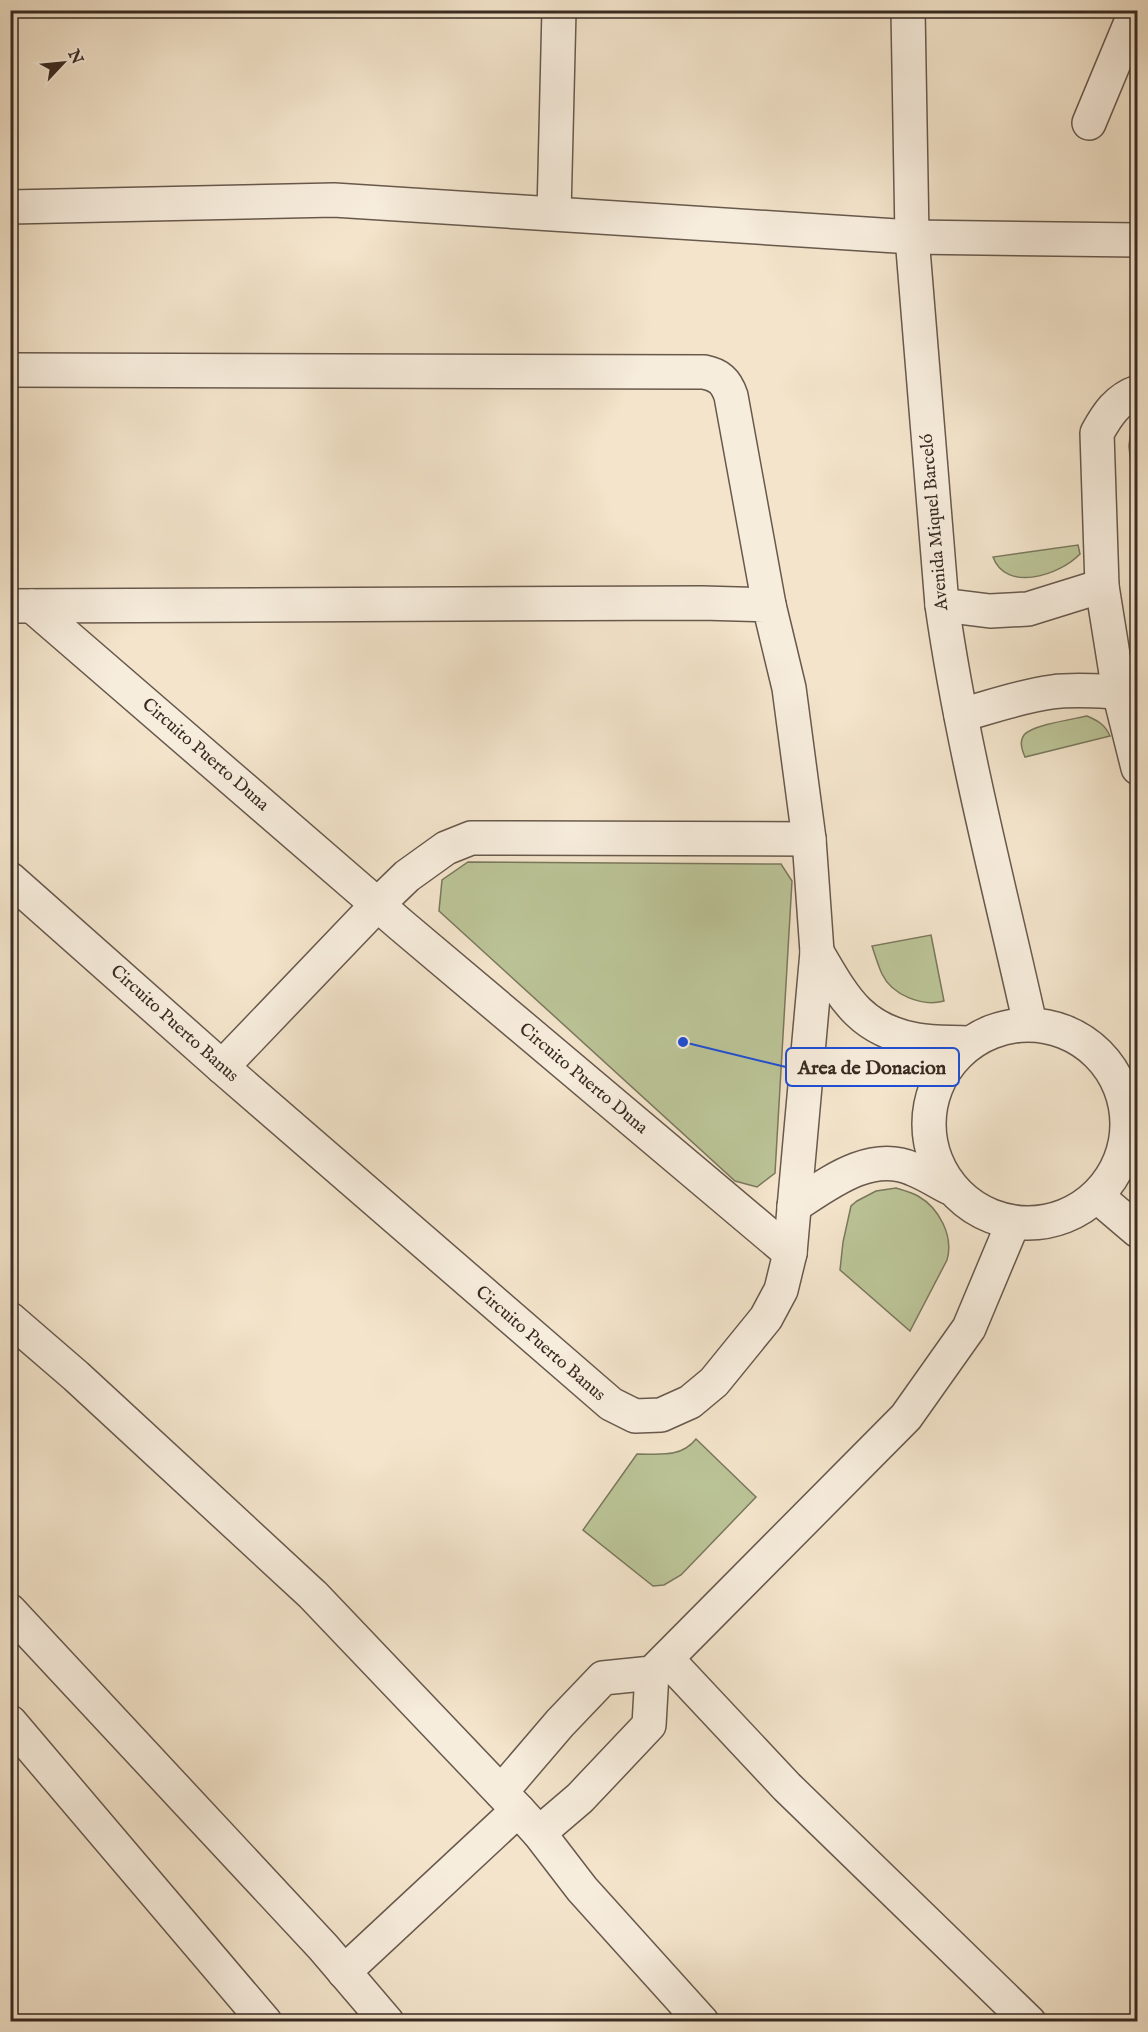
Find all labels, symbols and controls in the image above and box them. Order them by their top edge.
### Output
north arrow [33,33,93,93]
text: N [62,46,87,68]
street label: Avenida Miquel Barceló [916,432,954,612]
street label: Circuito Puerto Duna [137,693,274,817]
street label: Circuito Puerto Banus [105,960,243,1088]
street label: Circuito Puerto Duna [514,1018,652,1140]
callout: Area de Donacion [786,1048,959,1086]
text: Area de Donacion [797,1056,947,1081]
street label: Circuito Puerto Banus [470,1281,610,1407]

